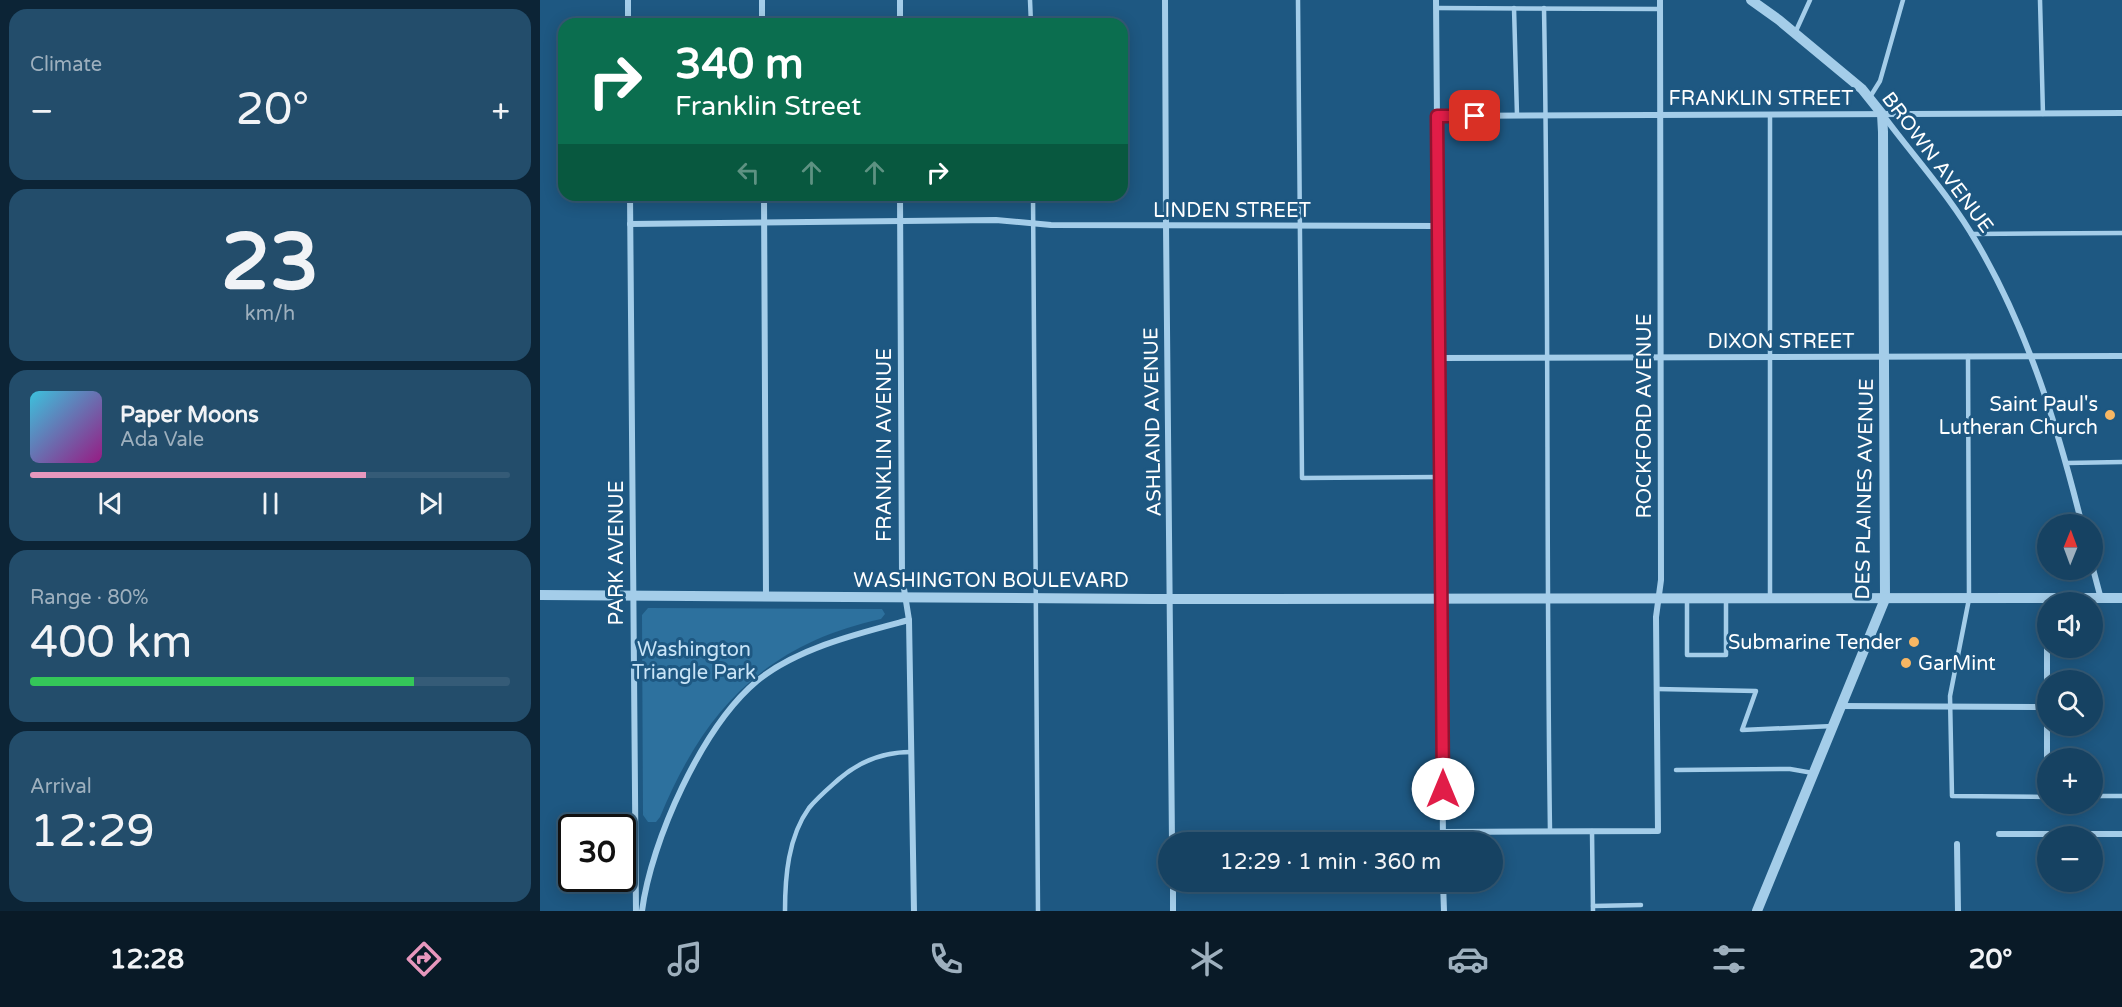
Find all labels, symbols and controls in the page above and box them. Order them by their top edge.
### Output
text: 340 m [675,39,804,90]
icon: right [576,42,654,120]
text: Climate [30,53,102,77]
text: 20° [236,83,309,137]
street label: FRANKLIN STREET [1669,87,1853,111]
street label: BROWN AVENUE [1876,87,1998,238]
text: Franklin Street [675,90,861,123]
pin [1449,90,1500,141]
text: − [30,92,54,131]
text: + [491,92,510,131]
icon: arrive [1458,99,1491,132]
icon: left [732,156,765,189]
icon: ahead [795,156,828,189]
icon: ahead [858,156,891,189]
icon: right [921,156,954,189]
street label: LINDEN STREET [1153,199,1311,223]
text: 23 [221,216,319,310]
text: km/h [245,302,295,326]
street label: ROCKFORD AVENUE [1633,314,1657,518]
street label: ASHLAND AVENUE [1139,327,1167,517]
street label: DIXON STREET [1708,330,1854,354]
street label: FRANKLIN AVENUE [873,348,897,542]
street label: DES PLAINES AVENUE [1851,378,1879,600]
place label: Saint Paul's Lutheran Church [1939,393,2098,440]
text: Paper Moons [120,402,259,428]
marker: Saint Paul's Lutheran Church [2103,408,2117,422]
text: Ada Vale [120,428,204,452]
street label: PARK AVENUE [605,481,629,625]
icon: previous [94,487,127,520]
icon: pause [254,487,287,520]
icon: next [414,487,447,520]
north arrow [2037,514,2103,580]
map controls [2037,514,2103,892]
street label: WASHINGTON BOULEVARD [853,569,1129,593]
text: Range · 80% [30,586,149,610]
button: sound [2037,592,2103,658]
text: 400 km [30,616,192,670]
place label: Submarine Tender [1728,631,1902,655]
marker: Submarine Tender [1907,635,1921,649]
park label: Washington Triangle Park [632,638,756,685]
place label: GarMint [1918,652,1996,676]
marker: GarMint [1899,656,1913,670]
button: search [2037,670,2103,736]
button: + [2037,748,2103,814]
position arrow [1411,757,1475,821]
text: Arrival [30,775,92,799]
text: 12:29 [30,805,155,859]
speed limit sign: 30 [558,814,636,892]
button: − [2037,826,2103,892]
text: 12:29 · 1 min · 360 m [1220,849,1441,875]
icon: directions [403,938,445,980]
icon: music [664,938,706,980]
icon: phone [925,938,967,980]
icon: climate [1186,938,1228,980]
icon: car [1447,938,1489,980]
icon: filters [1708,938,1750,980]
text: 12:28 [109,943,184,976]
text: 20° [1968,943,2013,976]

